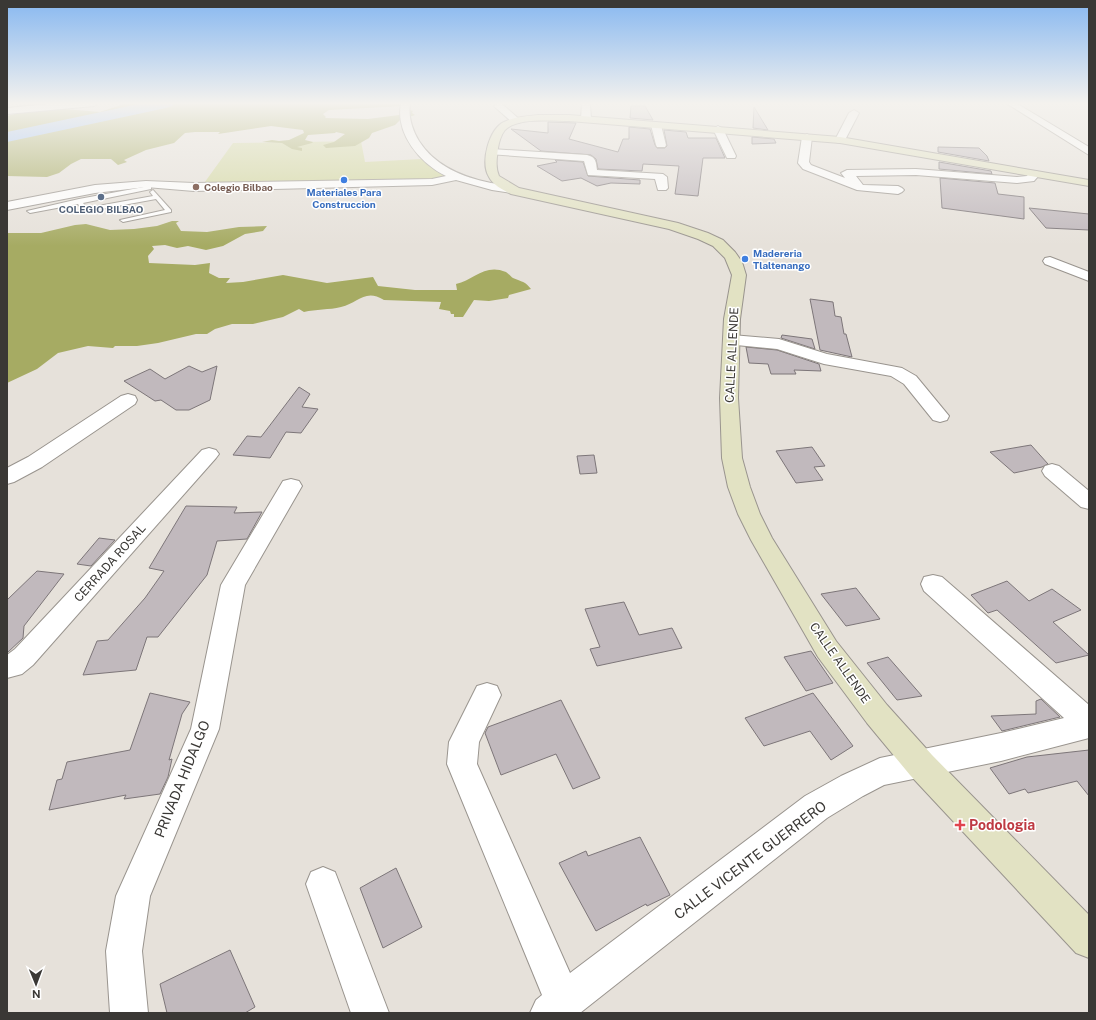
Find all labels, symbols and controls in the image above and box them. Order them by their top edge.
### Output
marker: Materiales Para Construccion [339,175,349,185]
place label: Colegio Bilbao [204,181,273,193]
marker: Colegio Bilbao [191,182,201,192]
place label: Materiales Para Construccion [307,186,382,210]
marker: COLEGIO BILBAO [96,192,106,202]
place label: COLEGIO BILBAO [59,203,144,215]
place label: Madereria Tlaltenango [753,247,810,271]
marker: Madereria Tlaltenango [740,254,750,264]
street label: CALLE ALLENDE [723,307,741,403]
street label: CERRADA ROSAL [71,521,149,605]
street label: CALLE ALLENDE [807,620,873,706]
street label: PRIVADA HIDALGO [151,718,213,840]
street label: CALLE VICENTE GUERRERO [671,798,829,922]
place label: Podologia [969,817,1035,833]
marker: Podologia [954,819,966,831]
north arrow [16,964,56,1004]
text: N [32,988,41,1000]

